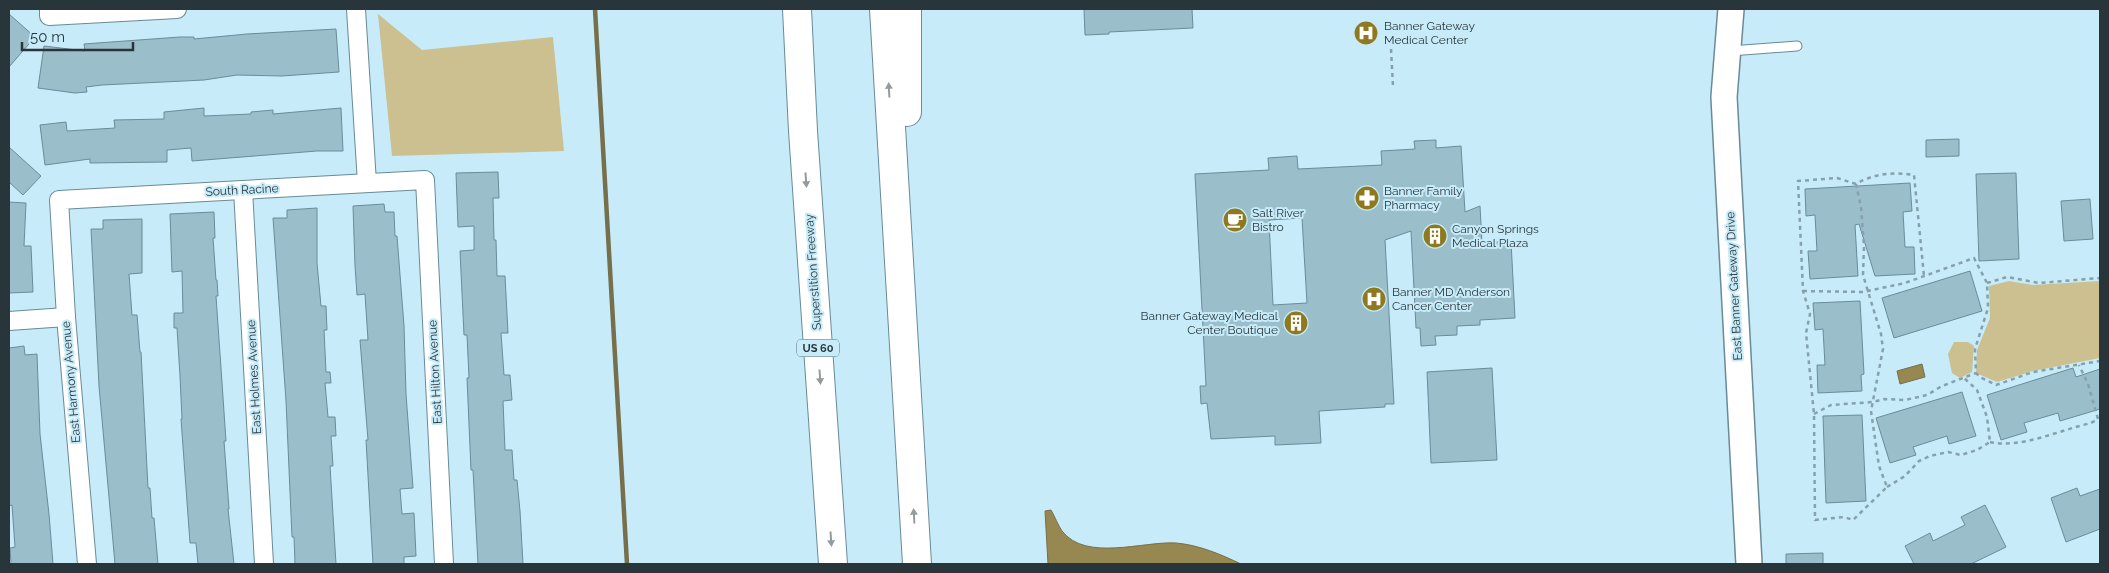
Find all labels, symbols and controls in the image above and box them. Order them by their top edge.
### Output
place label: Banner Gateway Medical Center [1384,19,1475,47]
scale bar [22,20,134,52]
hospital icon: Banner Gateway Medical Center [1353,20,1379,46]
text: 50 m [30,28,65,46]
one-way arrow [884,82,892,98]
one-way arrow [803,172,811,188]
street label: South Racine [205,181,279,199]
place label: Banner Family Pharmacy [1384,184,1463,212]
pharmacy icon: Banner Family Pharmacy [1354,185,1380,211]
place label: Salt River Bistro [1252,206,1305,234]
cafe icon: Salt River Bistro [1222,207,1248,233]
street label: East Banner Gateway Drive [1723,211,1745,361]
street label: Superstition Freeway [802,213,824,331]
place label: Canyon Springs Medical Plaza [1452,222,1539,250]
building icon: Canyon Springs Medical Plaza [1422,223,1448,249]
place label: Banner MD Anderson Cancer Center [1392,285,1510,313]
hospital icon: Banner MD Anderson Cancer Center [1361,286,1387,312]
place label: Banner Gateway Medical Center Boutique [1140,309,1279,337]
building icon: Banner Gateway Medical Center Boutique [1283,310,1309,336]
street label: East Holmes Avenue [244,319,264,435]
street label: East Harmony Avenue [59,320,83,444]
street label: East Hilton Avenue [425,320,445,424]
road number: US 60 [797,339,839,356]
one-way arrow [816,369,824,385]
one-way arrow [910,507,918,523]
one-way arrow [828,531,836,547]

